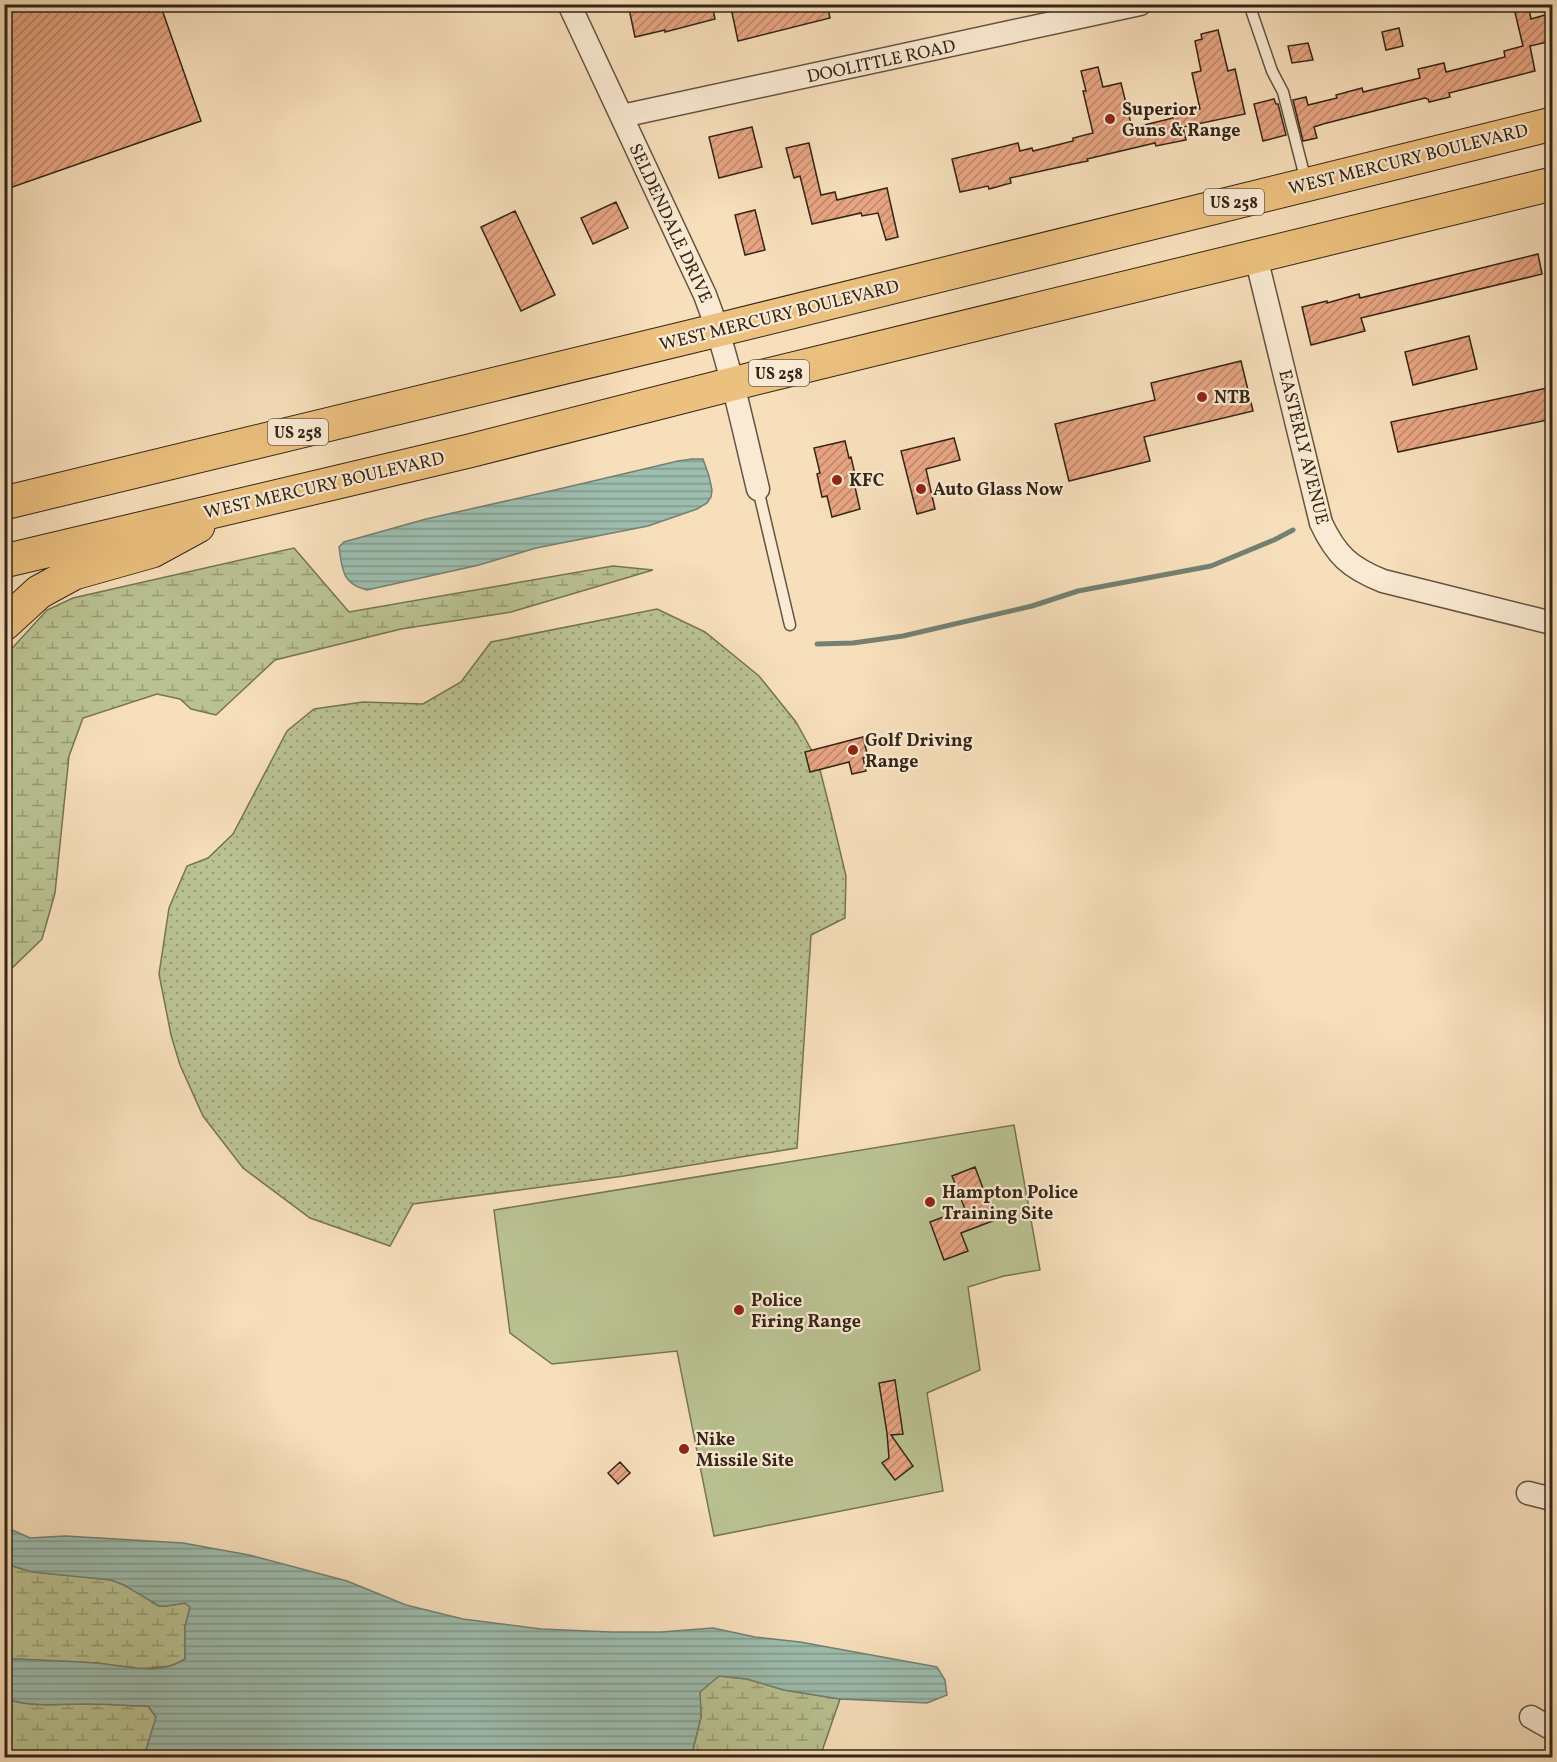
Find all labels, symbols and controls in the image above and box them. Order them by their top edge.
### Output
street label: DOOLITTLE ROAD [805,34,958,90]
place label: Superior Guns & Range [1122,98,1241,144]
marker: Superior Guns & Range [1103,112,1117,126]
street label: WEST MERCURY BOULEVARD [1286,119,1531,202]
street label: SELDENDALE DRIVE [622,140,718,308]
road number: US 258 [1204,189,1264,215]
street label: WEST MERCURY BOULEVARD [657,275,902,358]
road number: US 258 [749,360,809,386]
street label: EASTERLY AVENUE [1271,367,1334,528]
place label: NTB [1214,386,1250,411]
marker: NTB [1195,390,1209,404]
road number: US 258 [268,419,328,445]
street label: WEST MERCURY BOULEVARD [201,447,447,526]
place label: KFC [849,469,884,494]
marker: KFC [830,473,844,487]
place label: Auto Glass Now [933,478,1063,503]
marker: Auto Glass Now [914,482,928,496]
place label: Golf Driving Range [865,729,973,775]
marker: Golf Driving Range [846,743,860,757]
place label: Hampton Police Training Site [942,1181,1078,1227]
marker: Hampton Police Training Site [923,1195,937,1209]
place label: Police Firing Range [751,1289,861,1335]
marker: Police Firing Range [732,1303,746,1317]
place label: Nike Missile Site [696,1428,794,1474]
marker: Nike Missile Site [677,1442,691,1456]

